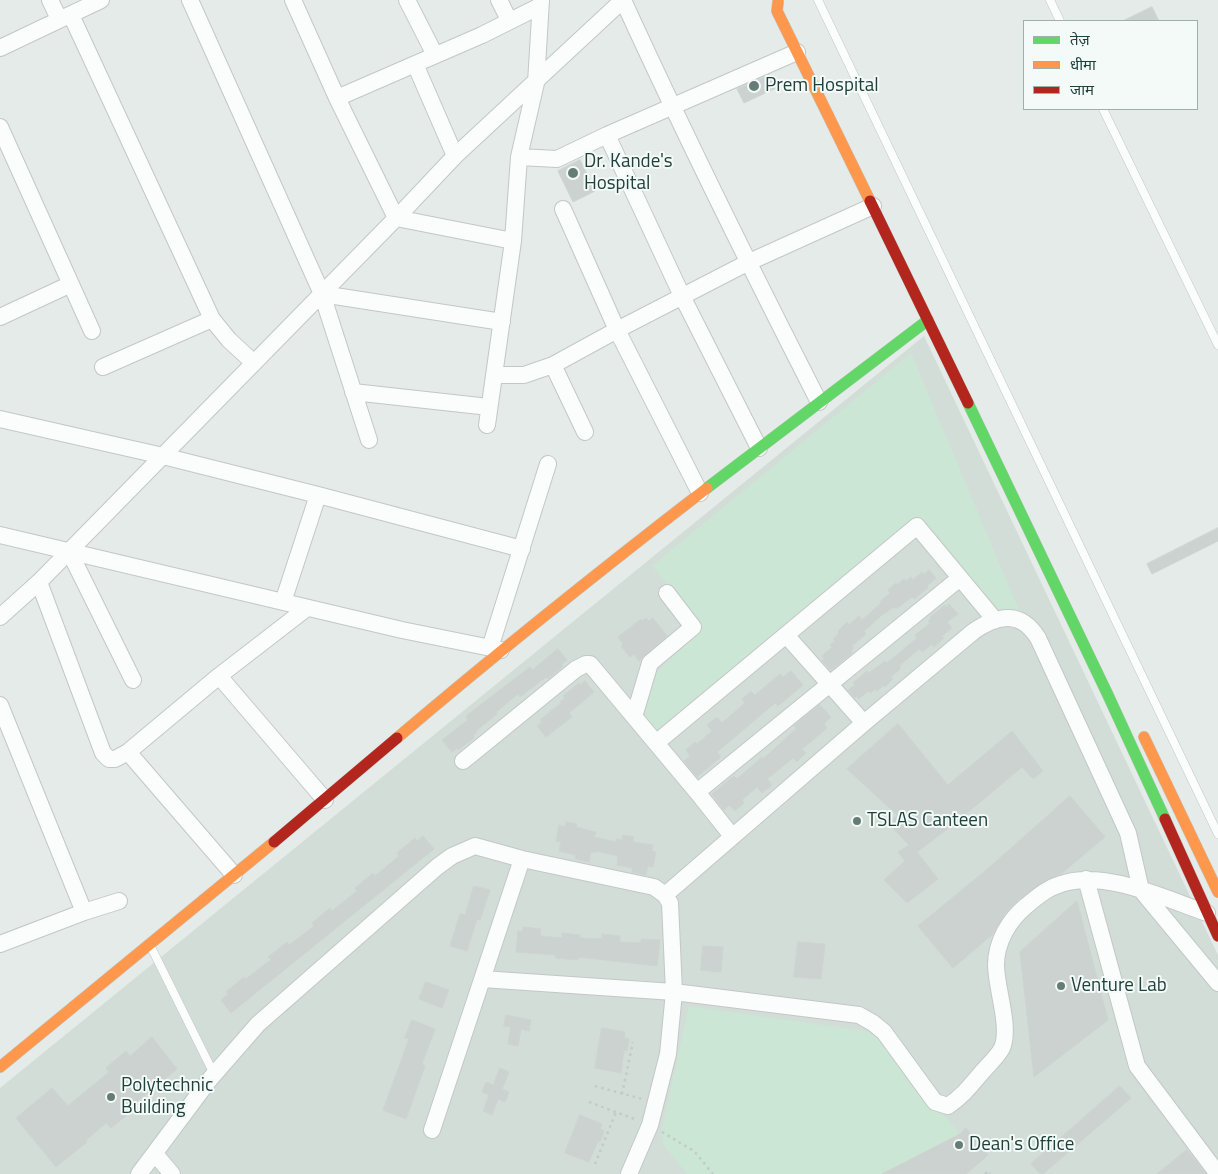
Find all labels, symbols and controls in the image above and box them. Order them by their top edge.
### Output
legend [1023,20,1198,110]
text: तेज़ [1070,28,1090,51]
text: धीमा [1070,53,1096,76]
place label: Prem Hospital [765,75,879,97]
text: जाम [1070,78,1094,101]
marker: Prem Hospital [747,79,761,93]
place label: Dr. Kande's Hospital [584,151,673,195]
marker: Dr. Kande's Hospital [566,166,580,180]
place label: TSLAS Canteen [867,810,988,832]
marker: TSLAS Canteen [851,815,863,827]
place label: Venture Lab [1071,975,1167,997]
marker: Venture Lab [1055,980,1067,992]
place label: Polytechnic Building [121,1075,213,1119]
marker: Polytechnic Building [105,1091,117,1103]
place label: Dean's Office [969,1134,1074,1156]
marker: Dean's Office [953,1139,965,1151]

